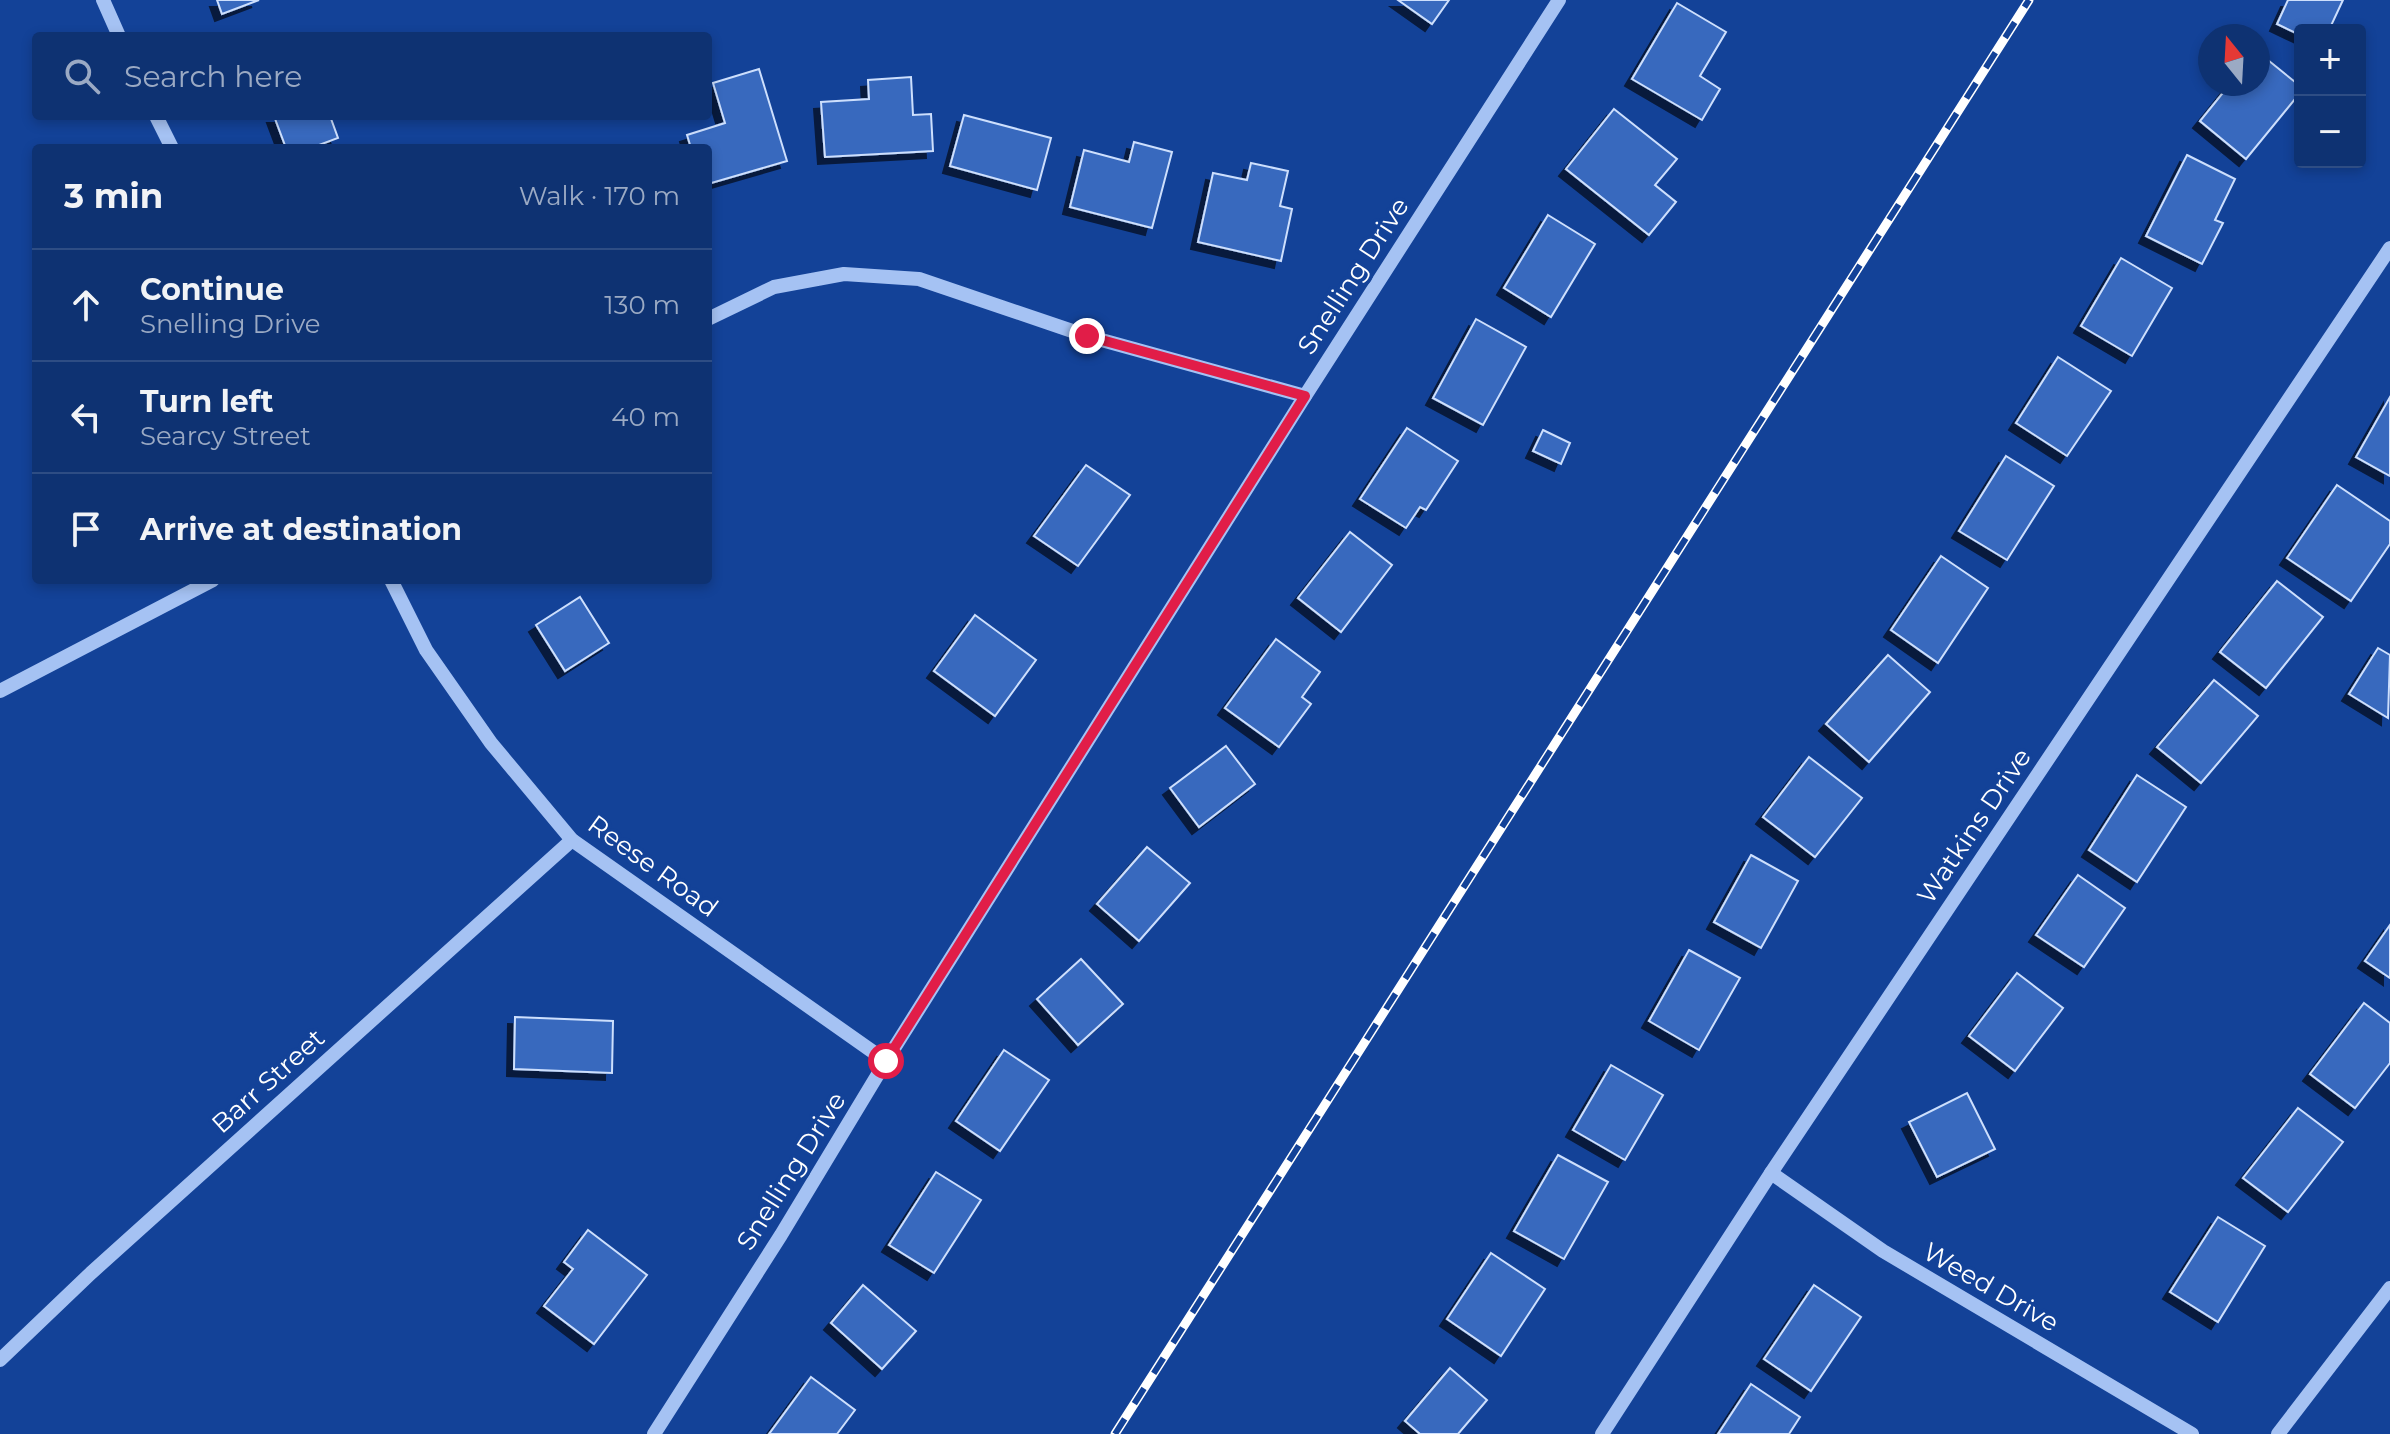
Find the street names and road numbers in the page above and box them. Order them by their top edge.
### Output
street label: Snelling Drive [1290,192,1416,360]
street label: Watkins Drive [1910,742,2038,910]
street label: Reese Road [582,808,724,924]
street label: Barr Street [205,1022,331,1140]
street label: Snelling Drive [730,1086,852,1256]
street label: Weed Drive [1917,1235,2065,1339]

